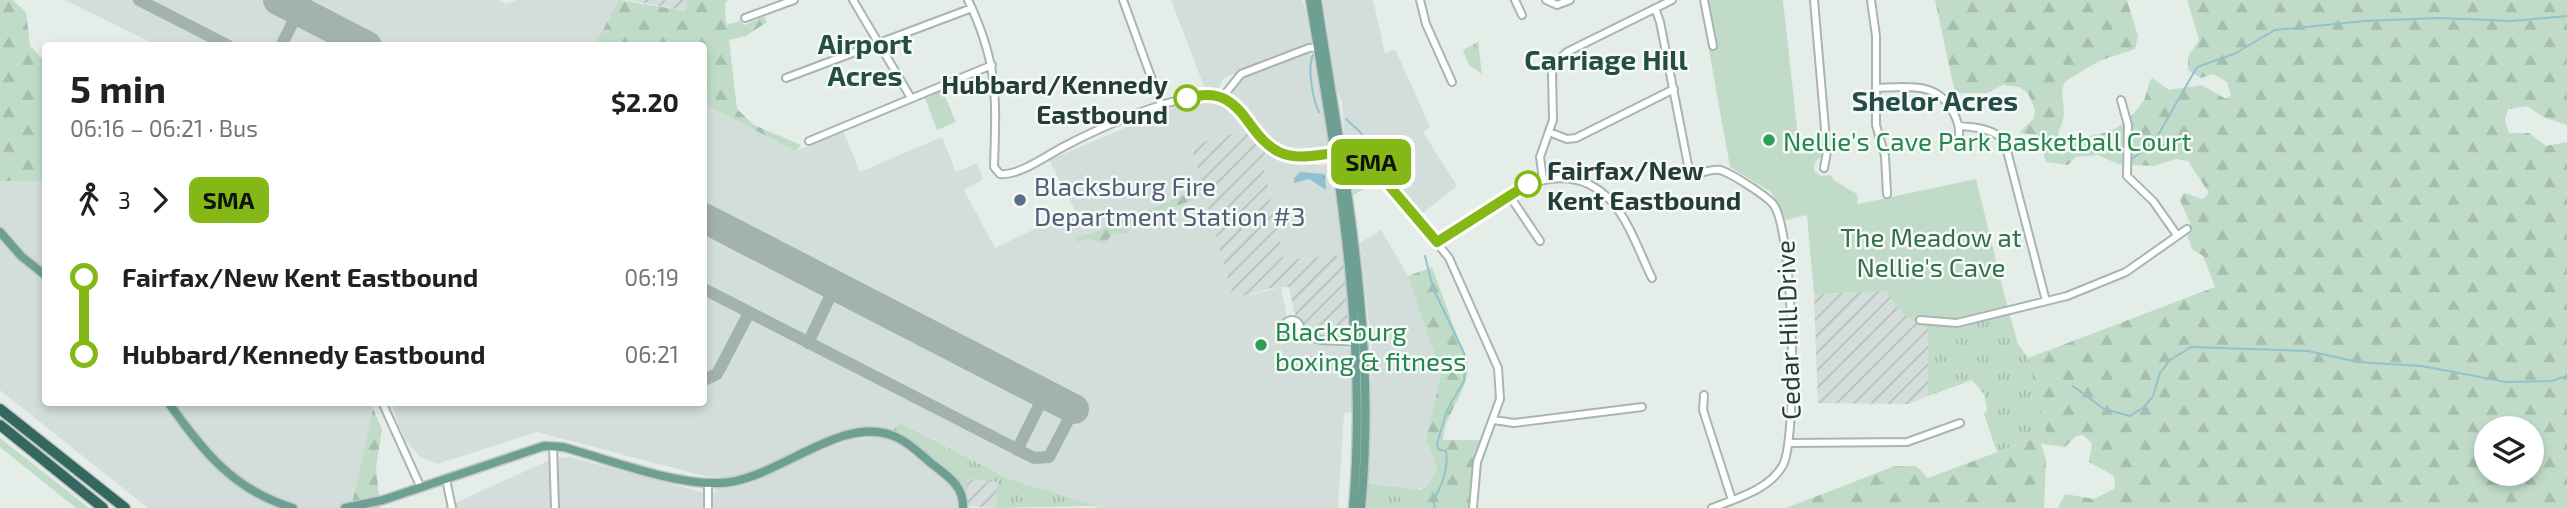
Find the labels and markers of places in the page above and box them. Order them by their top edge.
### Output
place label: Hubbard/Kennedy Eastbound [941,68,1168,129]
marker: Hubbard/Kennedy Eastbound [1174,85,1200,111]
place label: Nellie's Cave Park Basketball Court [1783,125,2191,156]
marker: Nellie's Cave Park Basketball Court [1761,132,1777,148]
place label: Fairfax/New Kent Eastbound [1547,154,1741,215]
place label: Blacksburg Fire Department Station #3 [1034,170,1305,231]
marker: Fairfax/New Kent Eastbound [1515,171,1541,197]
marker: Blacksburg Fire Department Station #3 [1012,192,1028,208]
place label: Blacksburg boxing & fitness [1275,315,1467,376]
marker: Blacksburg boxing & fitness [1253,337,1269,353]

